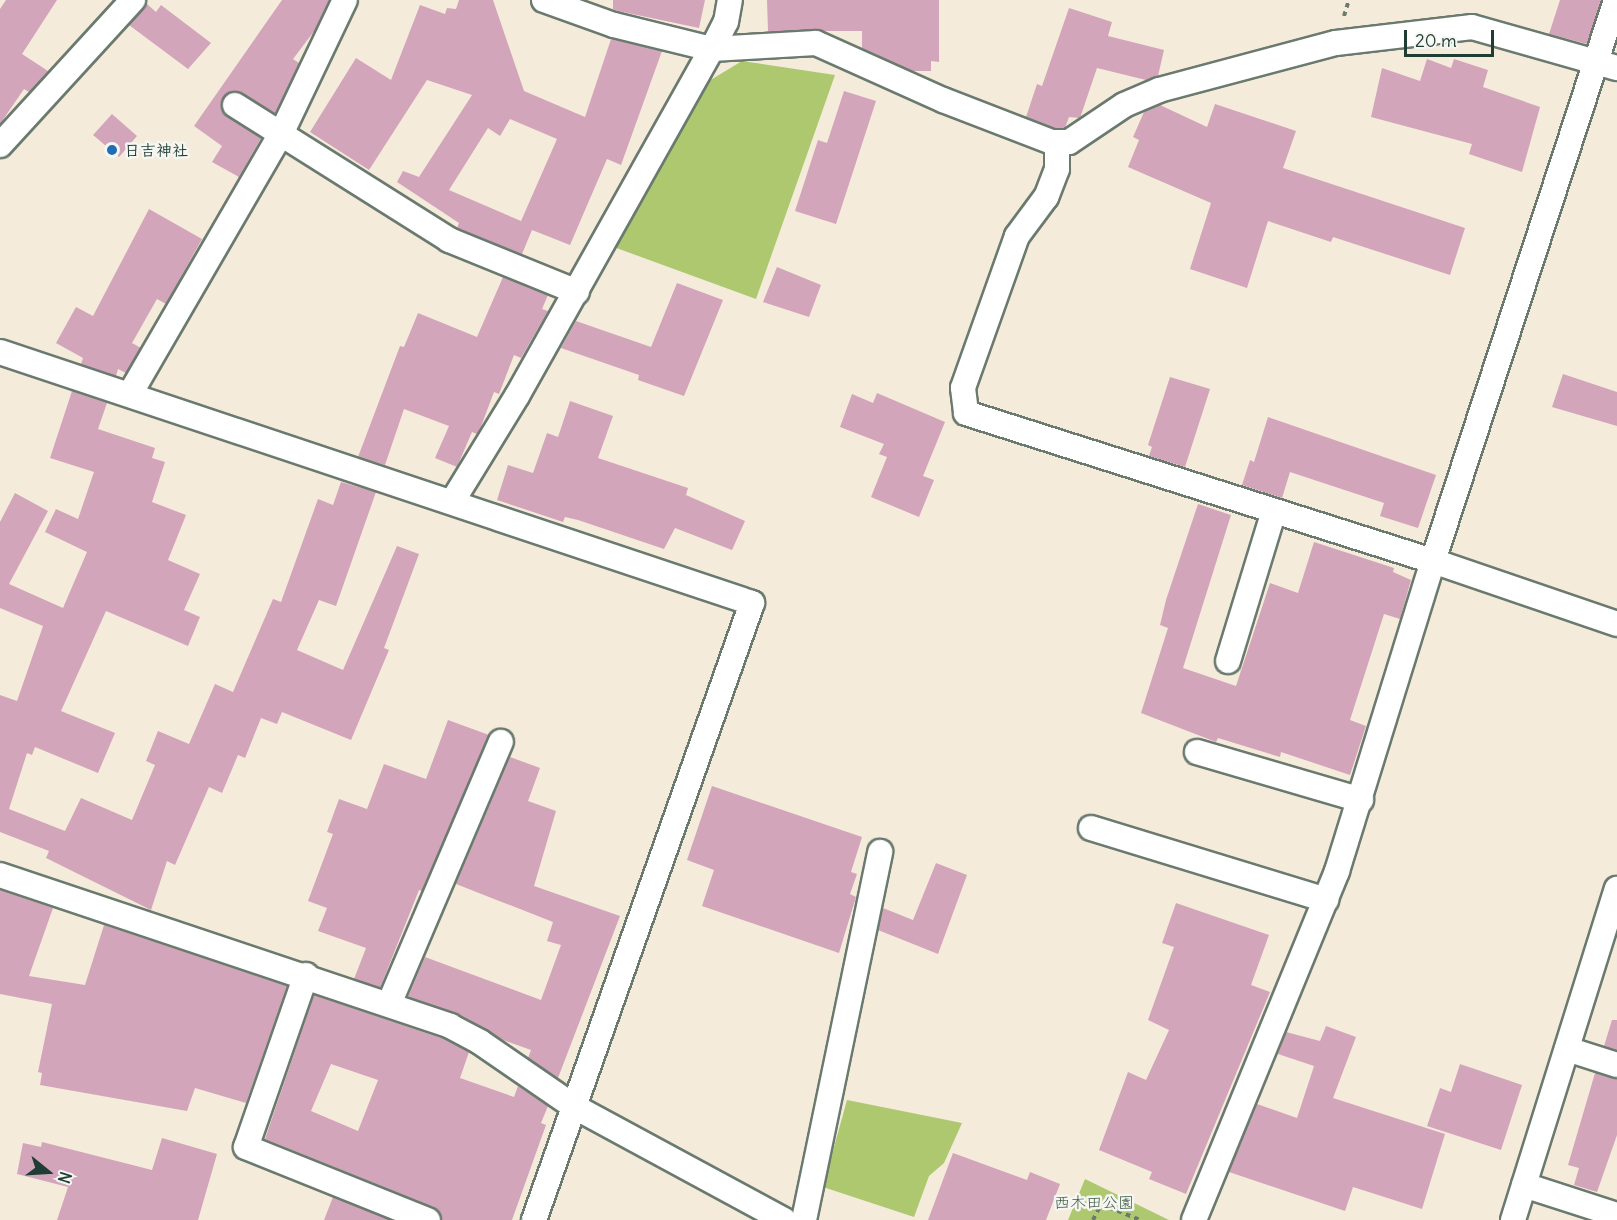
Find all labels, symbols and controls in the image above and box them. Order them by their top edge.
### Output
scale bar [1407,18,1497,56]
text: 20 m [1415,29,1457,52]
place label: 日吉神社 [124,140,188,160]
marker: 日吉神社 [105,143,119,157]
north arrow [18,1142,78,1202]
text: N [54,1169,76,1186]
park label: 西木田公園 [1054,1192,1134,1212]

